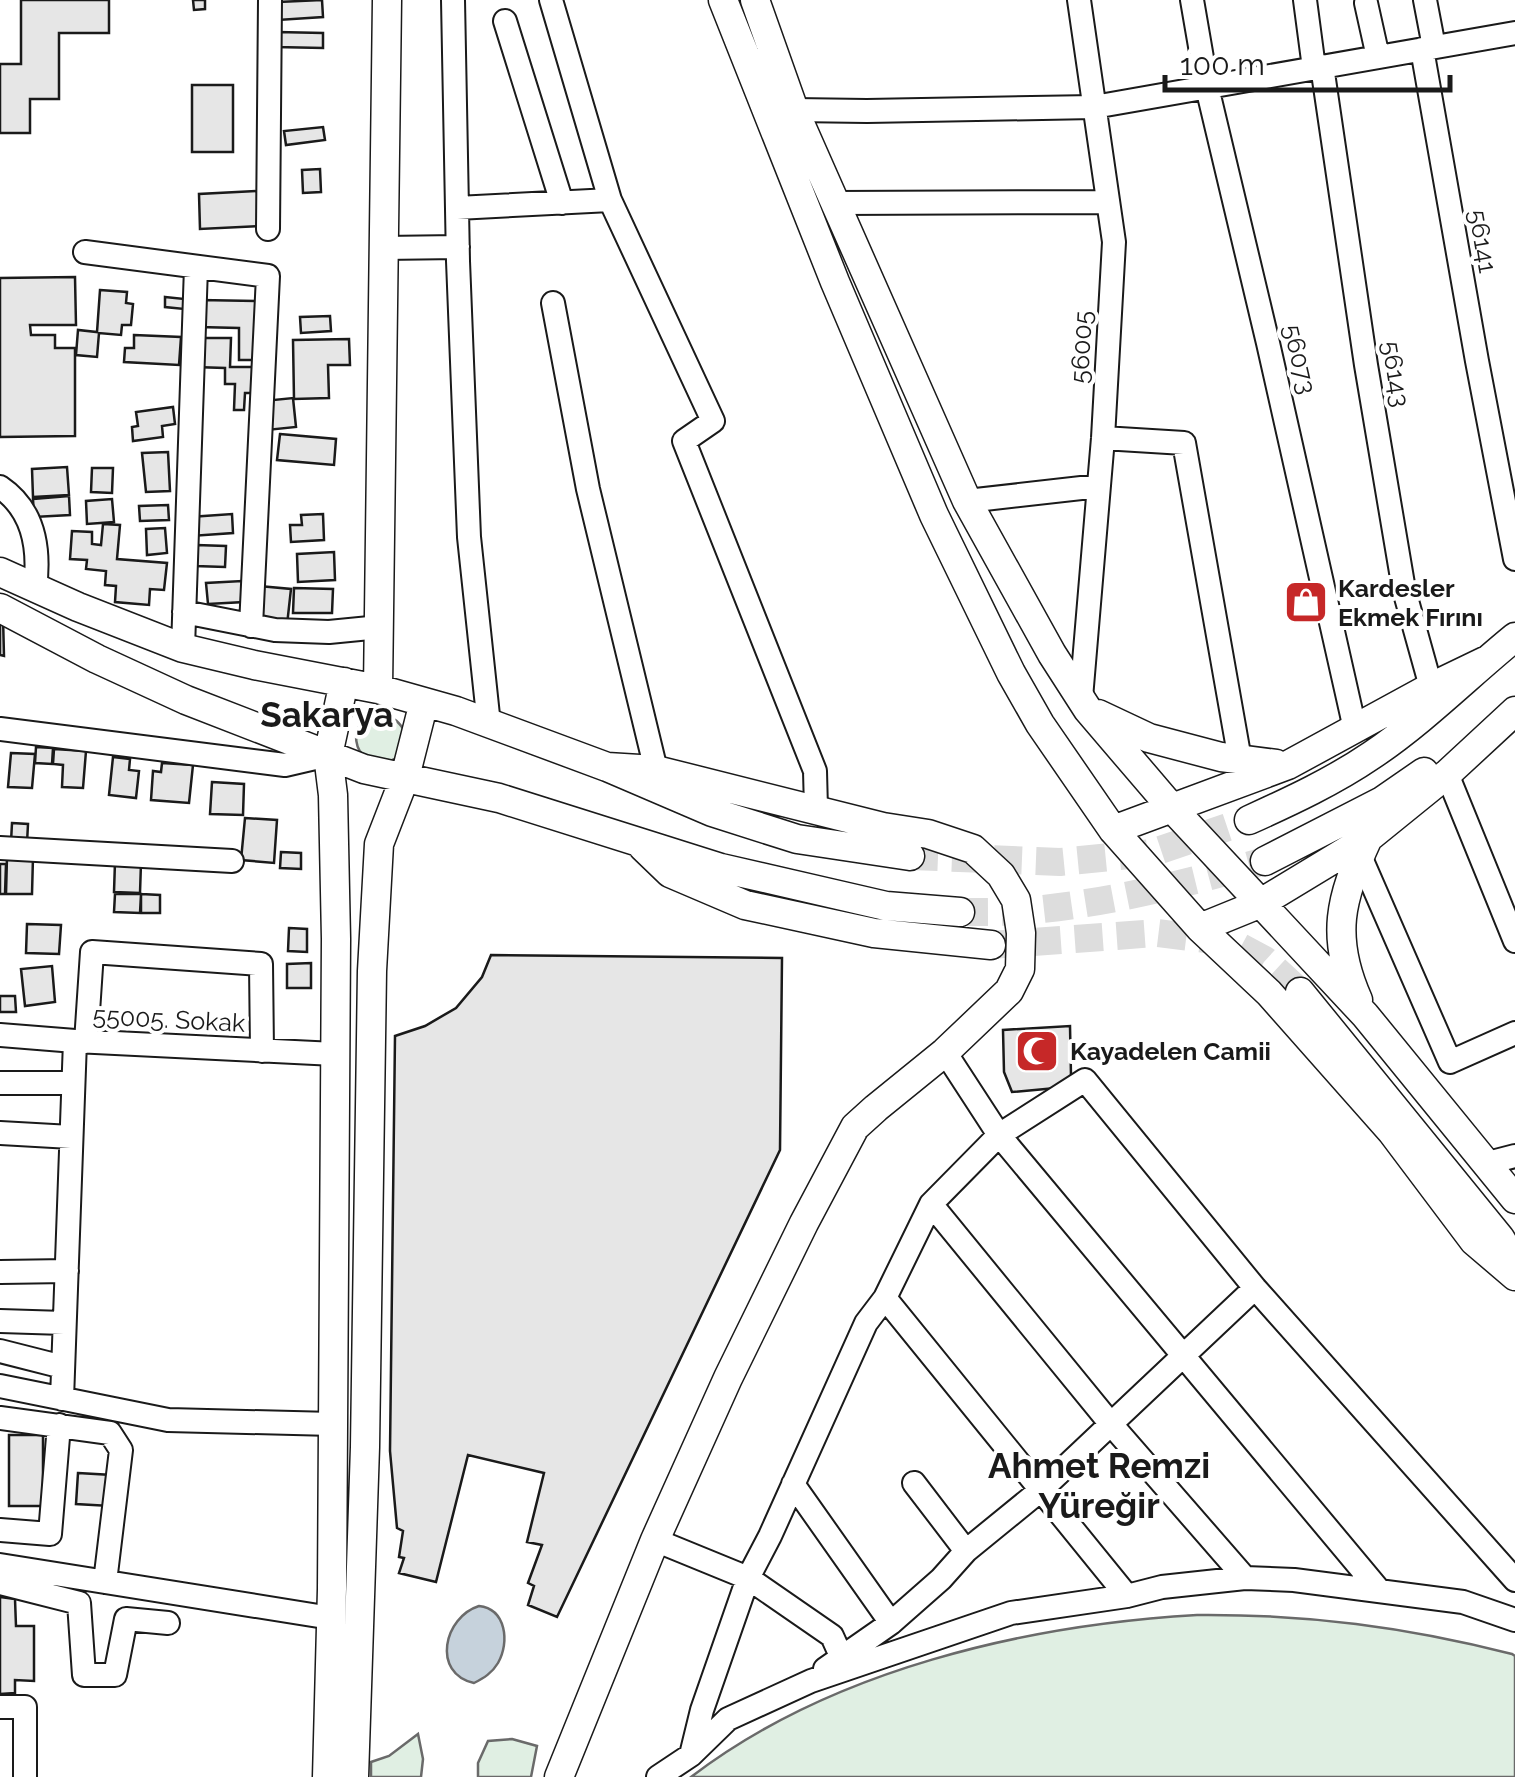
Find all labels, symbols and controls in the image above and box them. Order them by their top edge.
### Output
scale bar [1165,30,1450,92]
text: 100 m [1180,47,1265,82]
street label: 56141 [1463,207,1503,275]
street label: 56005 [1064,310,1098,384]
street label: 56073 [1277,321,1323,397]
street label: 56143 [1376,339,1416,409]
place label: Kardesler Ekmek Fırını [1338,573,1483,632]
shop icon: Kardesler Ekmek Fırını [1283,579,1329,625]
district label: Sakarya [260,694,394,735]
street label: 55005. Sokak [92,1000,247,1038]
mosque icon: Kayadelen Camii [1014,1028,1060,1074]
place label: Kayadelen Camii [1070,1036,1271,1066]
district label: Ahmet Remzi Yüreğir [988,1445,1210,1526]

